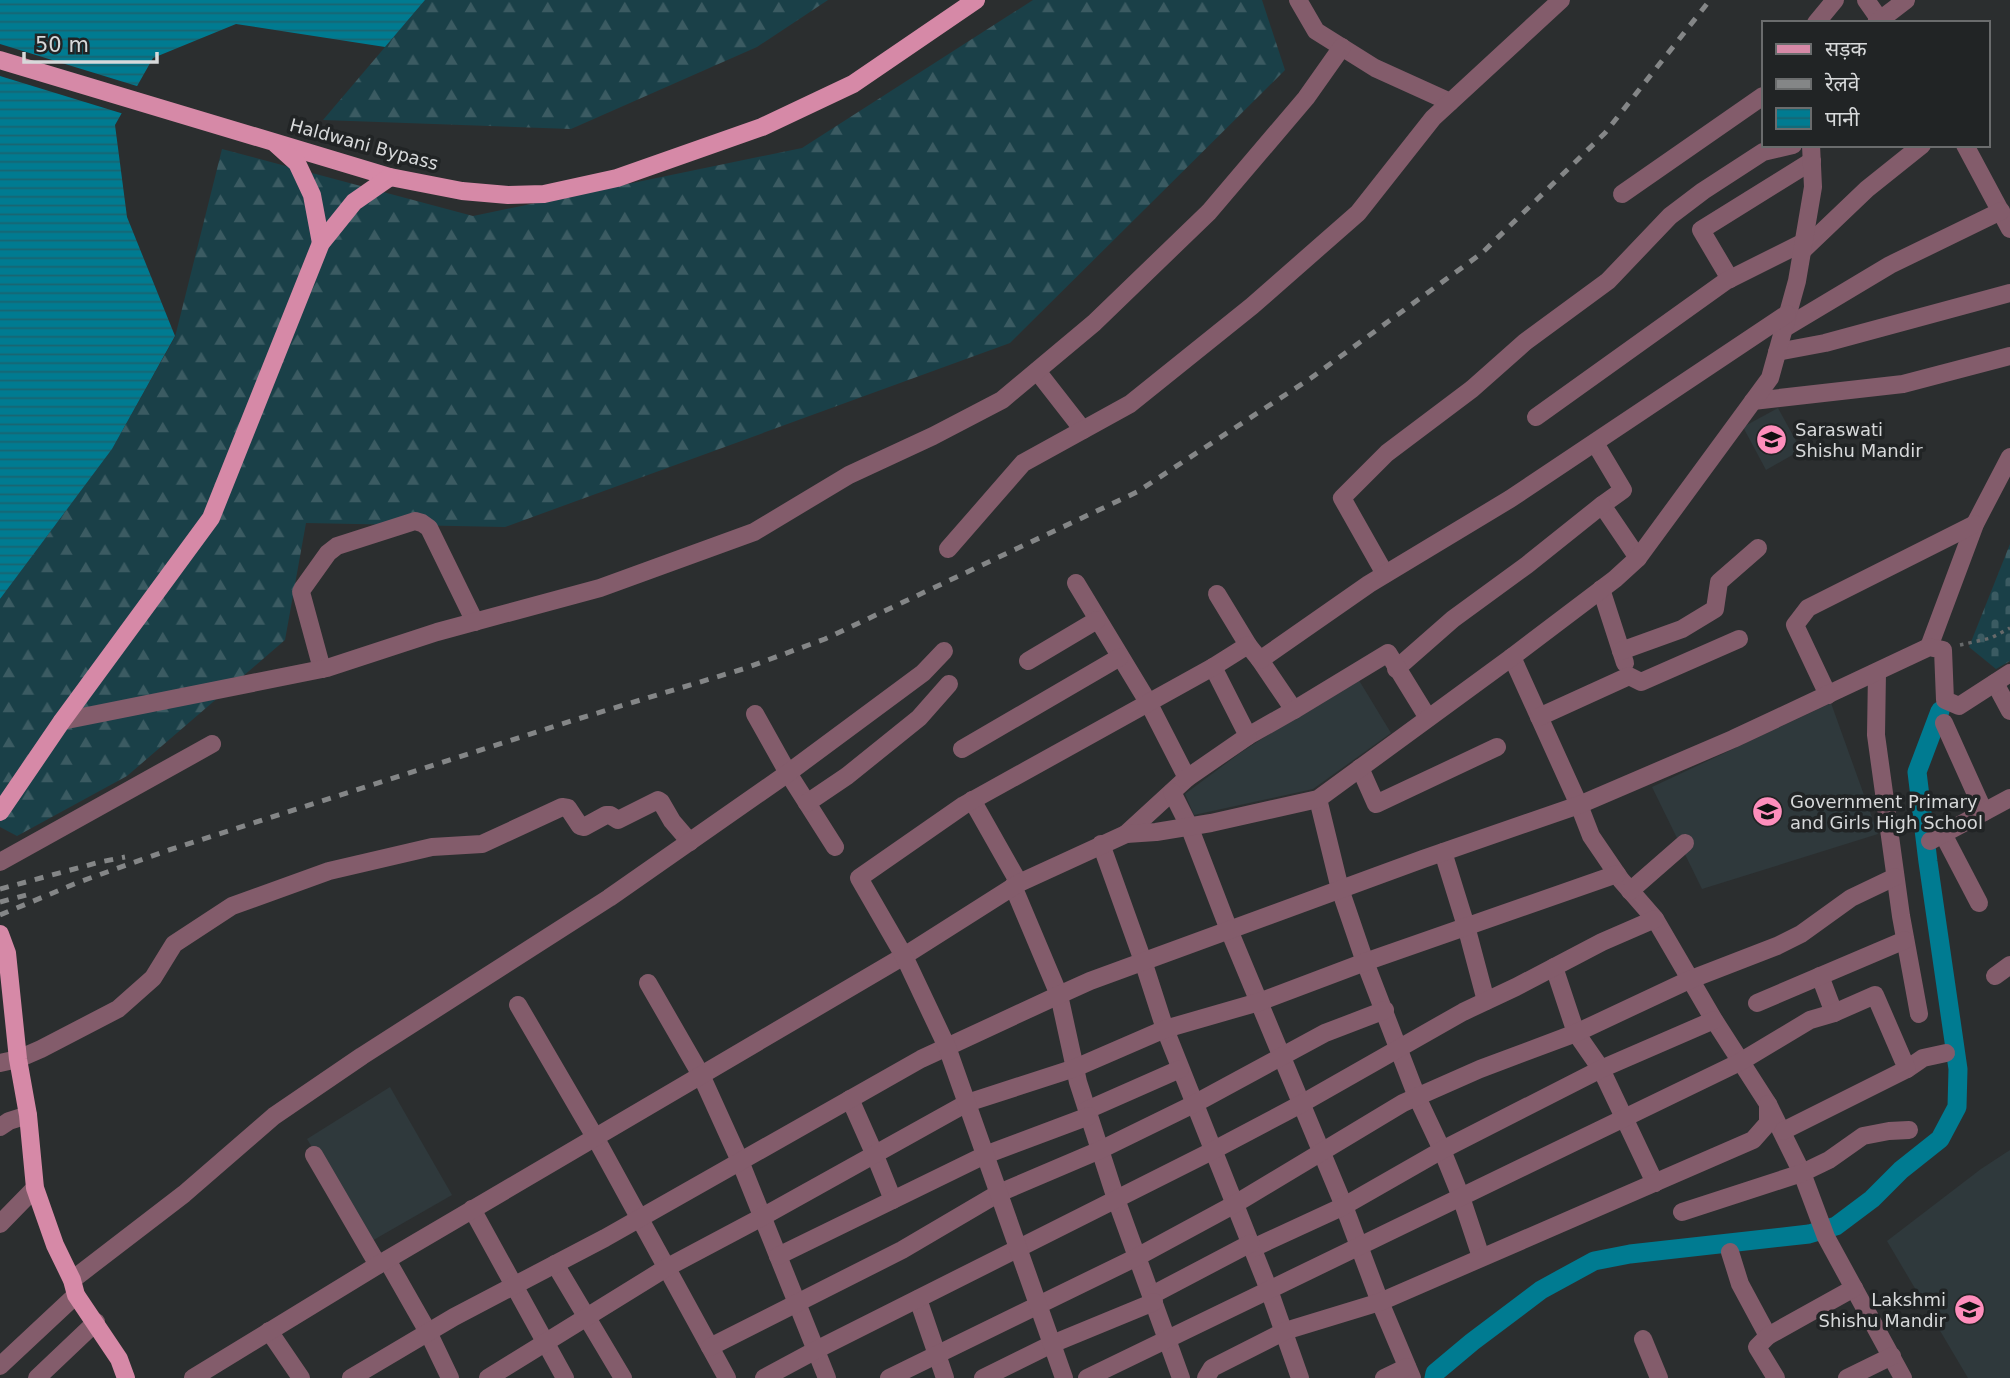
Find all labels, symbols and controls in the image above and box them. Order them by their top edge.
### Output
scale bar [24,21,158,65]
legend [1762,21,1989,147]
text: 50 m [35,33,89,57]
text: सड़क [1825,37,1867,61]
text: रेलवे [1824,72,1860,96]
text: पानी [1825,107,1860,131]
street label: Haldwani Bypass [287,114,441,174]
place label: Saraswati Shishu Mandir [1795,419,1923,461]
school or university icon: Saraswati Shishu Mandir [1755,422,1789,456]
place label: Government Primary and Girls High School [1790,791,1983,833]
school or university icon: Government Primary and Girls High School [1750,794,1784,828]
place label: Lakshmi Shishu Mandir [1818,1289,1947,1331]
school or university icon: Lakshmi Shishu Mandir [1952,1292,1986,1326]

